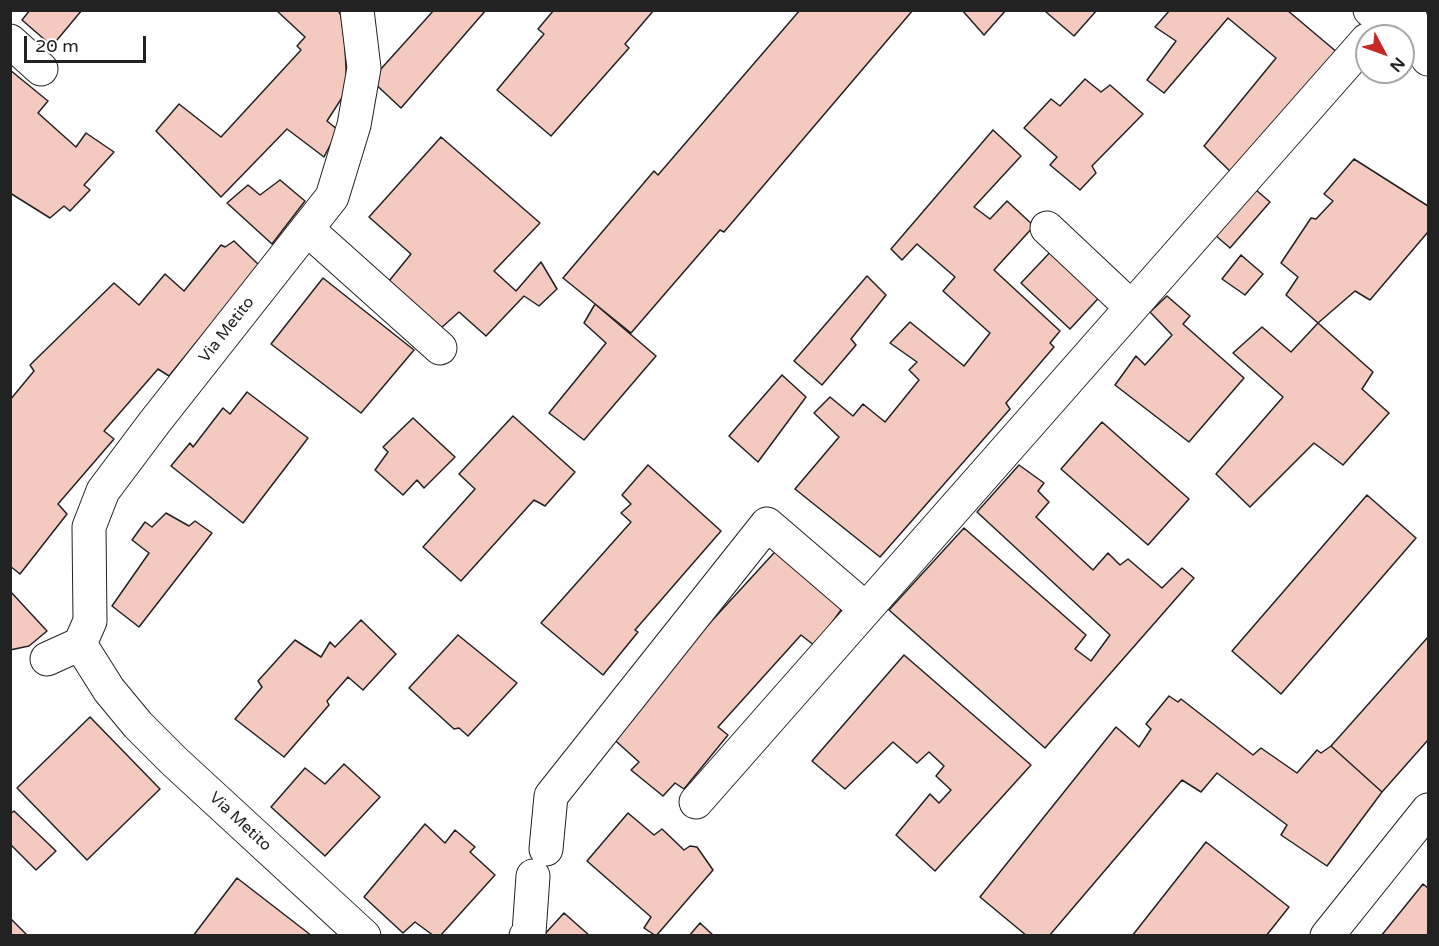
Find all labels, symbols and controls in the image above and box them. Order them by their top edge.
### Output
scale bar [27,24,148,62]
north arrow [1355,24,1415,84]
text: 20 m [35,35,79,57]
text: N [1385,53,1409,76]
street label: Via Metito [195,293,259,367]
street label: Via Metito [205,788,275,856]

